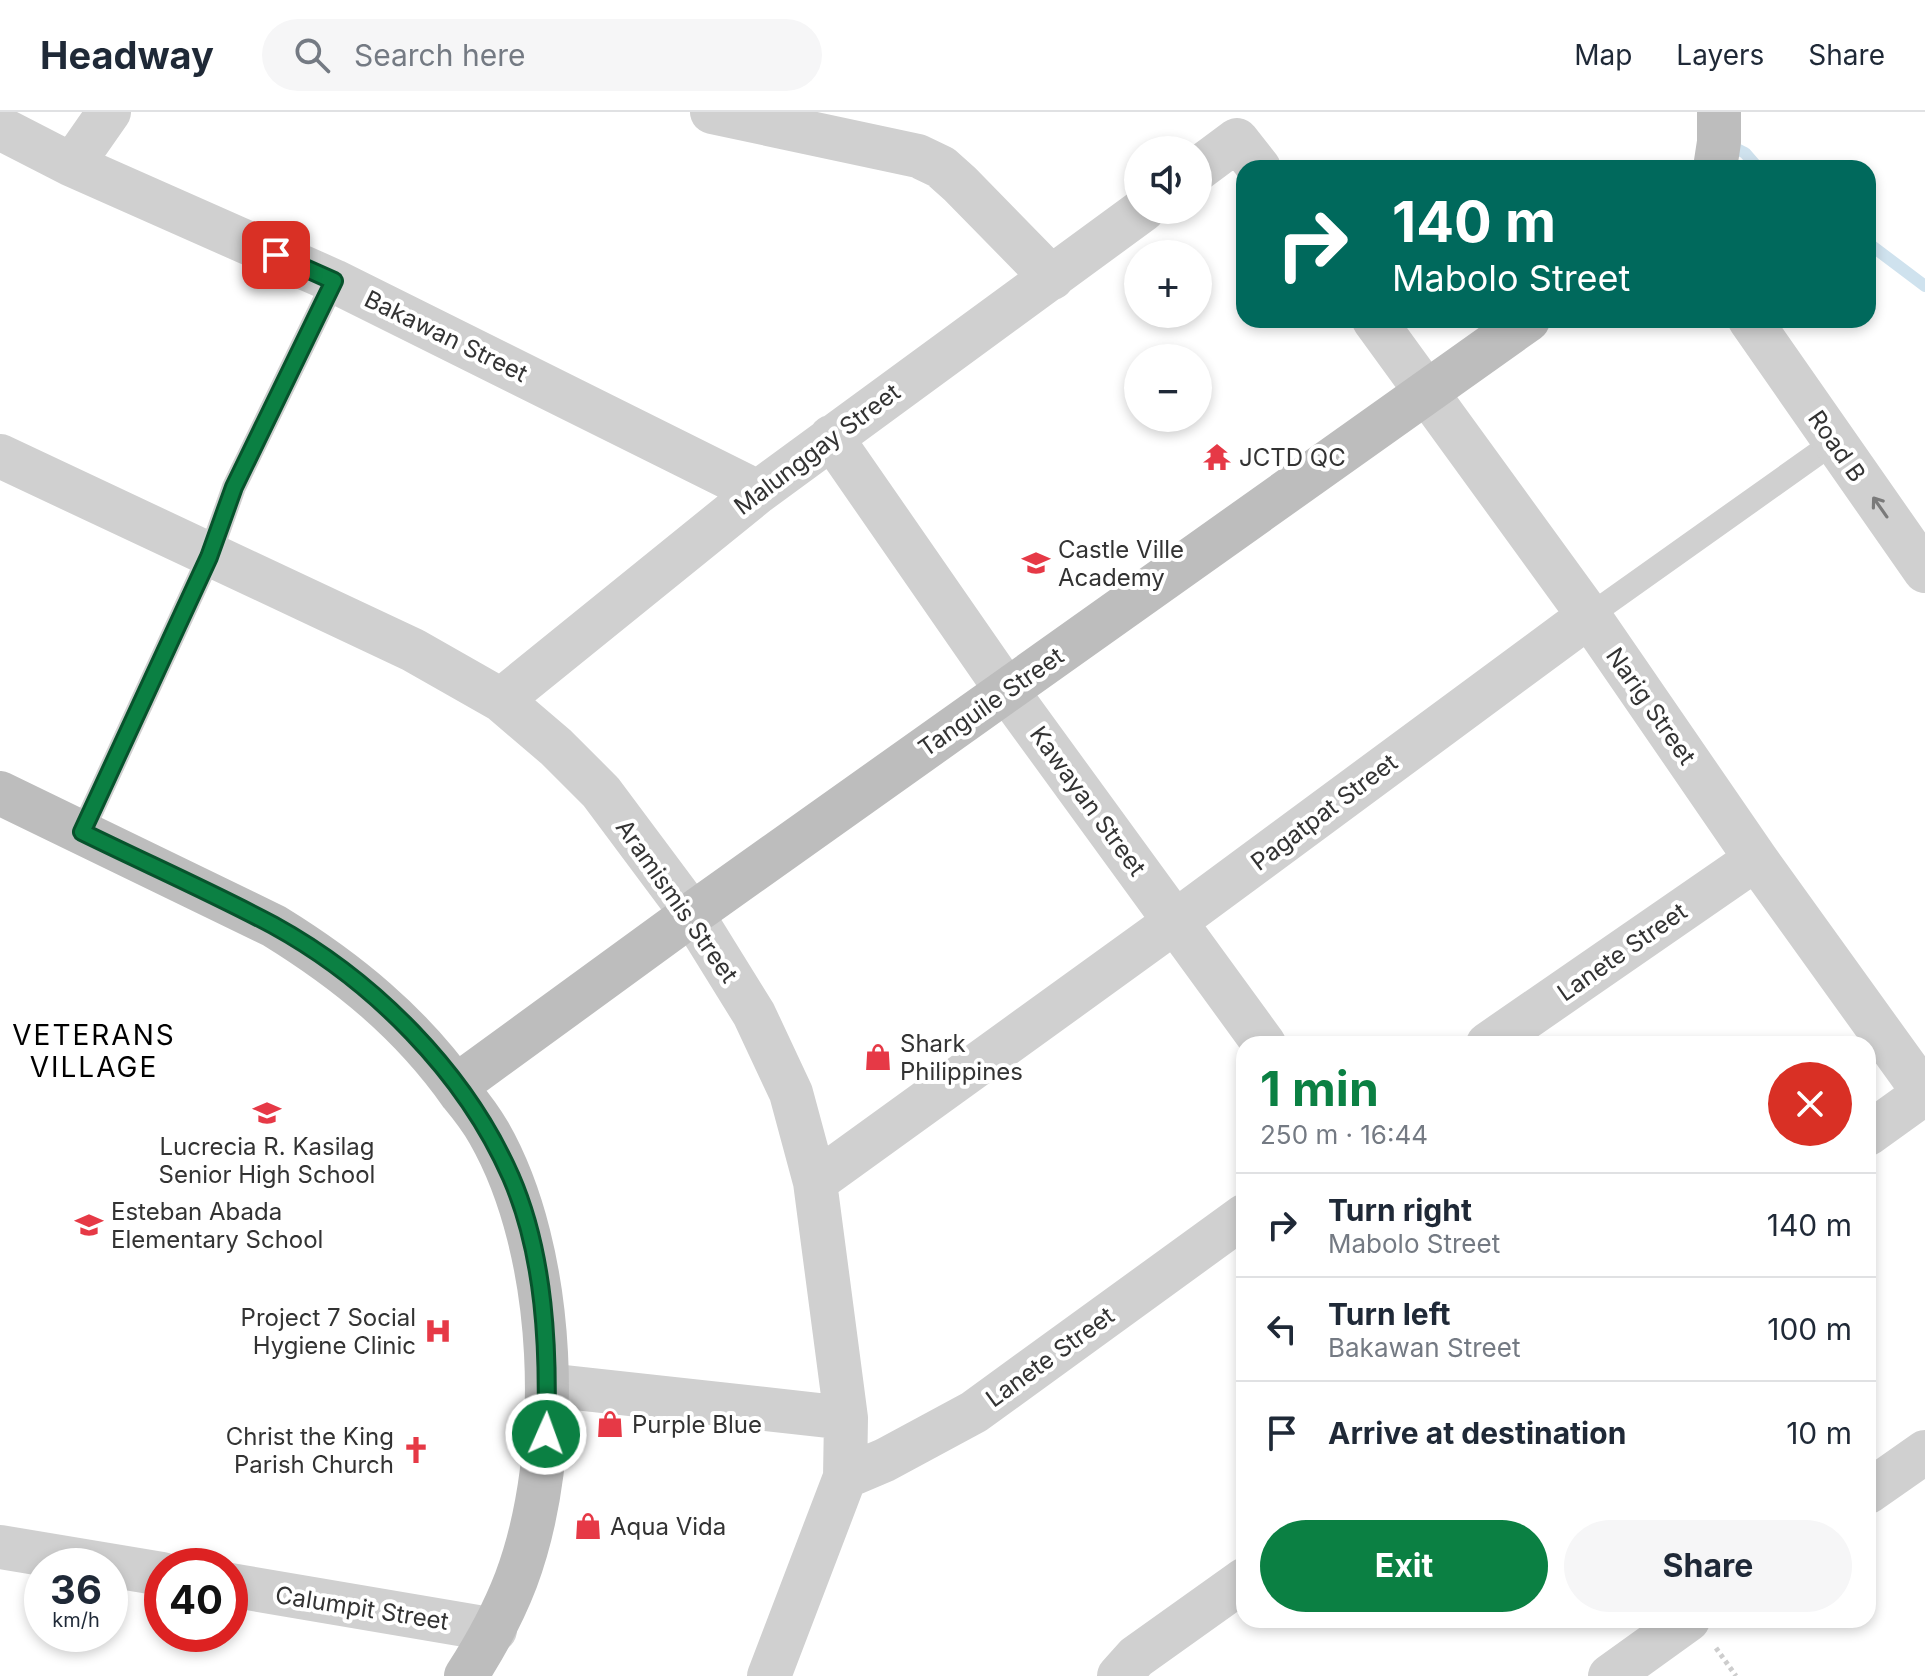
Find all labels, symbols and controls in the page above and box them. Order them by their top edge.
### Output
search box [262,19,822,91]
text: Headway [40,32,214,78]
icon: search [290,33,334,77]
text: Search here [354,37,525,73]
text: Map [1574,38,1632,72]
text: Layers [1676,38,1764,72]
text: Share [1808,38,1885,72]
map controls [1124,136,1212,432]
button: sound [1124,136,1212,224]
text: 140 m [1392,188,1556,256]
icon: right [1260,192,1364,296]
pin [242,221,310,289]
icon: arrive [254,233,298,277]
button: + [1124,240,1212,328]
text: Mabolo Street [1392,256,1630,300]
street label: Bakawan Street [360,284,532,388]
button: − [1124,344,1212,432]
street label: Malunggay Street [728,377,906,521]
street label: Road B [1802,405,1872,487]
temple icon: JCTD QC [1202,442,1232,472]
place label: JCTD QC [1239,443,1346,472]
one-way arrow [1872,497,1889,518]
place label: Castle Ville Academy [1058,535,1184,592]
school or university icon: Castle Ville Academy [1021,548,1051,578]
street label: Tanguile Street [913,641,1069,763]
street label: Narig Street [1600,642,1702,770]
street label: Kawayan Street [1024,721,1152,882]
street label: Pagatpat Street [1245,748,1403,876]
street label: Aramismis Street [610,814,744,988]
street label: Lanete Street [1552,897,1692,1007]
district label: VETERANS VILLAGE [12,1018,176,1084]
place label: Shark Philippines [900,1029,1023,1086]
shop icon: Shark Philippines [863,1042,893,1072]
text: 1 min [1260,1059,1379,1118]
button: close [1768,1062,1852,1146]
school or university icon: Lucrecia R. Kasilag Senior High School [252,1098,282,1128]
text: 250 m · 16:44 [1260,1119,1428,1150]
place label: Lucrecia R. Kasilag Senior High School [159,1132,375,1189]
text: Turn right [1328,1192,1472,1228]
place label: Esteban Abada Elementary School [111,1197,323,1254]
icon: right [1260,1203,1304,1247]
text: 140 m [1767,1207,1852,1243]
school or university icon: Esteban Abada Elementary School [74,1210,104,1240]
text: Mabolo Street [1328,1228,1500,1259]
text: Turn left [1328,1296,1450,1332]
street label: Lanete Street [980,1301,1120,1413]
place label: Project 7 Social Hygiene Clinic [241,1303,416,1360]
icon: left [1260,1307,1304,1351]
text: 100 m [1767,1311,1852,1347]
hospital icon: Project 7 Social Hygiene Clinic [423,1316,453,1346]
text: Bakawan Street [1328,1332,1520,1363]
position arrow [504,1392,588,1476]
shop icon: Purple Blue [595,1409,625,1439]
place label: Purple Blue [632,1410,762,1439]
icon: arrive [1260,1411,1304,1455]
text: Arrive at destination [1328,1415,1626,1451]
text: 10 m [1786,1415,1852,1451]
place label: Christ the King Parish Church [226,1422,394,1479]
church icon: Christ the King Parish Church [401,1435,431,1465]
shop icon: Aqua Vida [573,1511,603,1541]
place label: Aqua Vida [610,1512,726,1541]
button: Exit [1260,1520,1548,1612]
button: Share [1564,1520,1852,1612]
speed limit sign: 40 [144,1548,248,1652]
text: 36 [50,1565,102,1614]
street label: Calumpit Street [273,1580,451,1636]
text: km/h [52,1608,100,1632]

